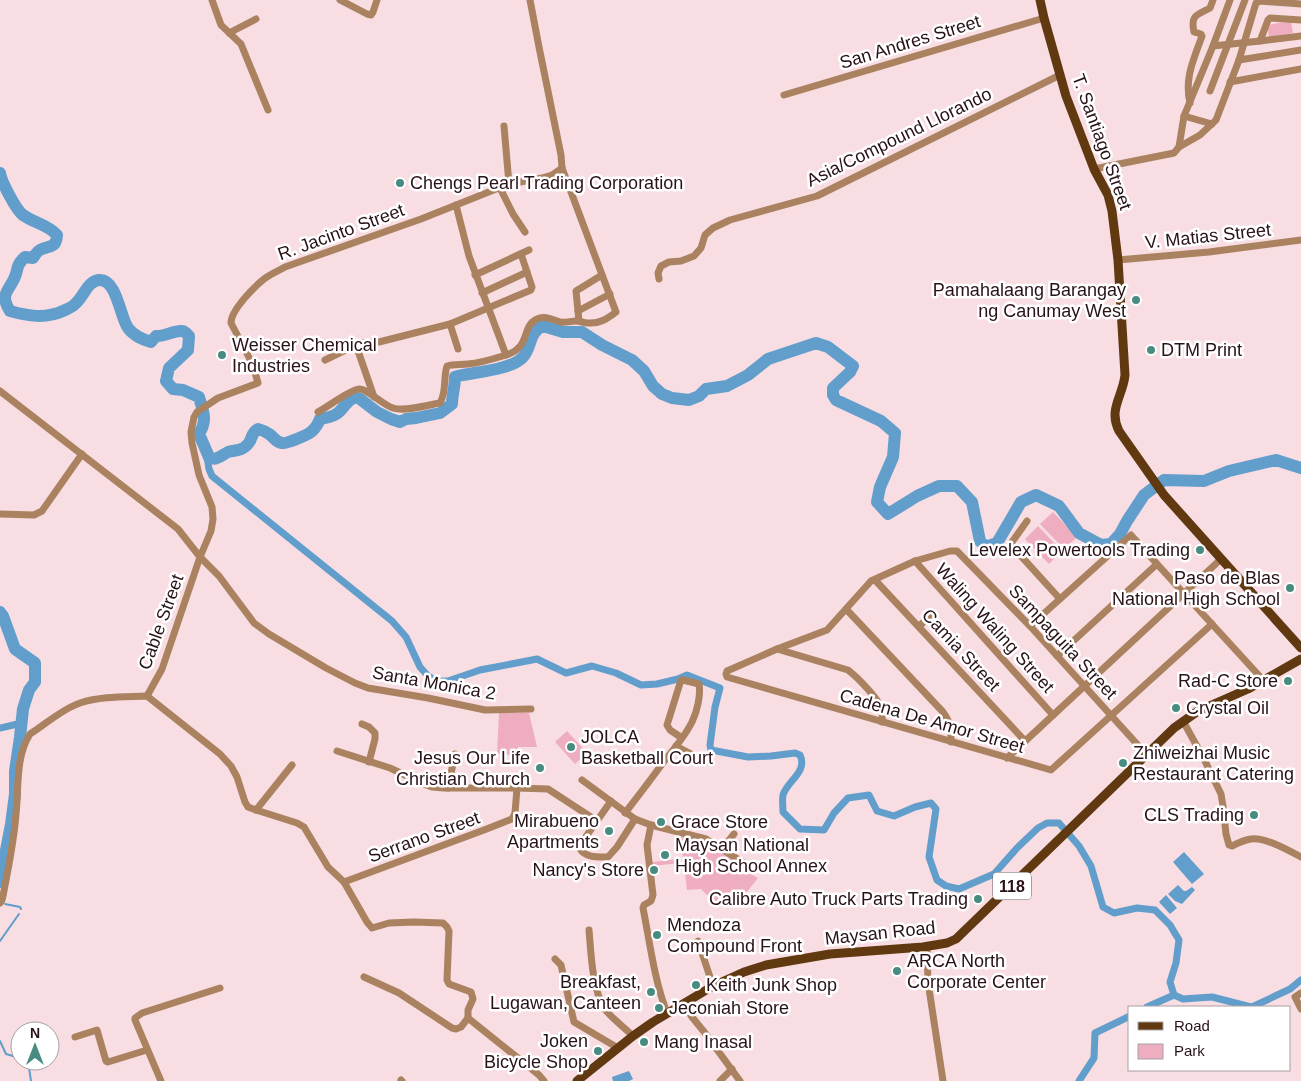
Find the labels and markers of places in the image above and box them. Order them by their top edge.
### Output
place label: Chengs Pearl Trading Corporation [410,173,683,193]
marker: Chengs Pearl Trading Corporation [394,177,406,189]
place label: Pamahalaang Barangay ng Canumay West [933,280,1126,321]
marker: Pamahalaang Barangay ng Canumay West [1130,294,1142,306]
place label: Weisser Chemical Industries [232,335,377,376]
place label: DTM Print [1161,340,1242,360]
marker: DTM Print [1145,344,1157,356]
marker: Weisser Chemical Industries [216,349,228,361]
place label: Levelex Powertools Trading [969,540,1190,560]
marker: Levelex Powertools Trading [1194,544,1206,556]
place label: Paso de Blas National High School [1112,568,1280,609]
marker: Paso de Blas National High School [1284,582,1296,594]
place label: Rad-C Store [1178,671,1278,691]
marker: Rad-C Store [1282,675,1294,687]
place label: Crystal Oil [1186,698,1269,718]
marker: Crystal Oil [1170,702,1182,714]
place label: JOLCA Basketball Court [581,727,713,768]
marker: JOLCA Basketball Court [565,741,577,753]
place label: Zhiweizhai Music Restaurant Catering [1133,743,1294,784]
place label: Jesus Our Life Christian Church [396,748,530,789]
marker: Zhiweizhai Music Restaurant Catering [1117,757,1129,769]
marker: Jesus Our Life Christian Church [534,762,546,774]
place label: CLS Trading [1144,805,1244,825]
marker: CLS Trading [1248,809,1260,821]
place label: Mirabueno Apartments [507,811,599,852]
place label: Grace Store [671,812,768,832]
marker: Grace Store [655,816,667,828]
marker: Mirabueno Apartments [603,825,615,837]
place label: Maysan National High School Annex [675,835,827,876]
marker: Maysan National High School Annex [659,849,671,861]
place label: Nancy's Store [533,860,644,880]
marker: Nancy's Store [648,864,660,876]
place label: Calibre Auto Truck Parts Trading [709,889,968,909]
marker: Calibre Auto Truck Parts Trading [972,893,984,905]
place label: Mendoza Compound Front [667,915,802,956]
marker: Mendoza Compound Front [651,929,663,941]
place label: ARCA North Corporate Center [907,951,1046,992]
marker: ARCA North Corporate Center [891,965,903,977]
place label: Breakfast, Lugawan, Canteen [490,972,641,1013]
place label: Keith Junk Shop [706,975,837,995]
marker: Keith Junk Shop [690,979,702,991]
marker: Breakfast, Lugawan, Canteen [645,986,657,998]
place label: Jeconiah Store [669,998,789,1018]
marker: Jeconiah Store [653,1002,665,1014]
place label: Joken Bicycle Shop [484,1031,588,1072]
place label: Mang Inasal [654,1032,752,1052]
marker: Mang Inasal [638,1036,650,1048]
marker: Joken Bicycle Shop [592,1045,604,1057]

